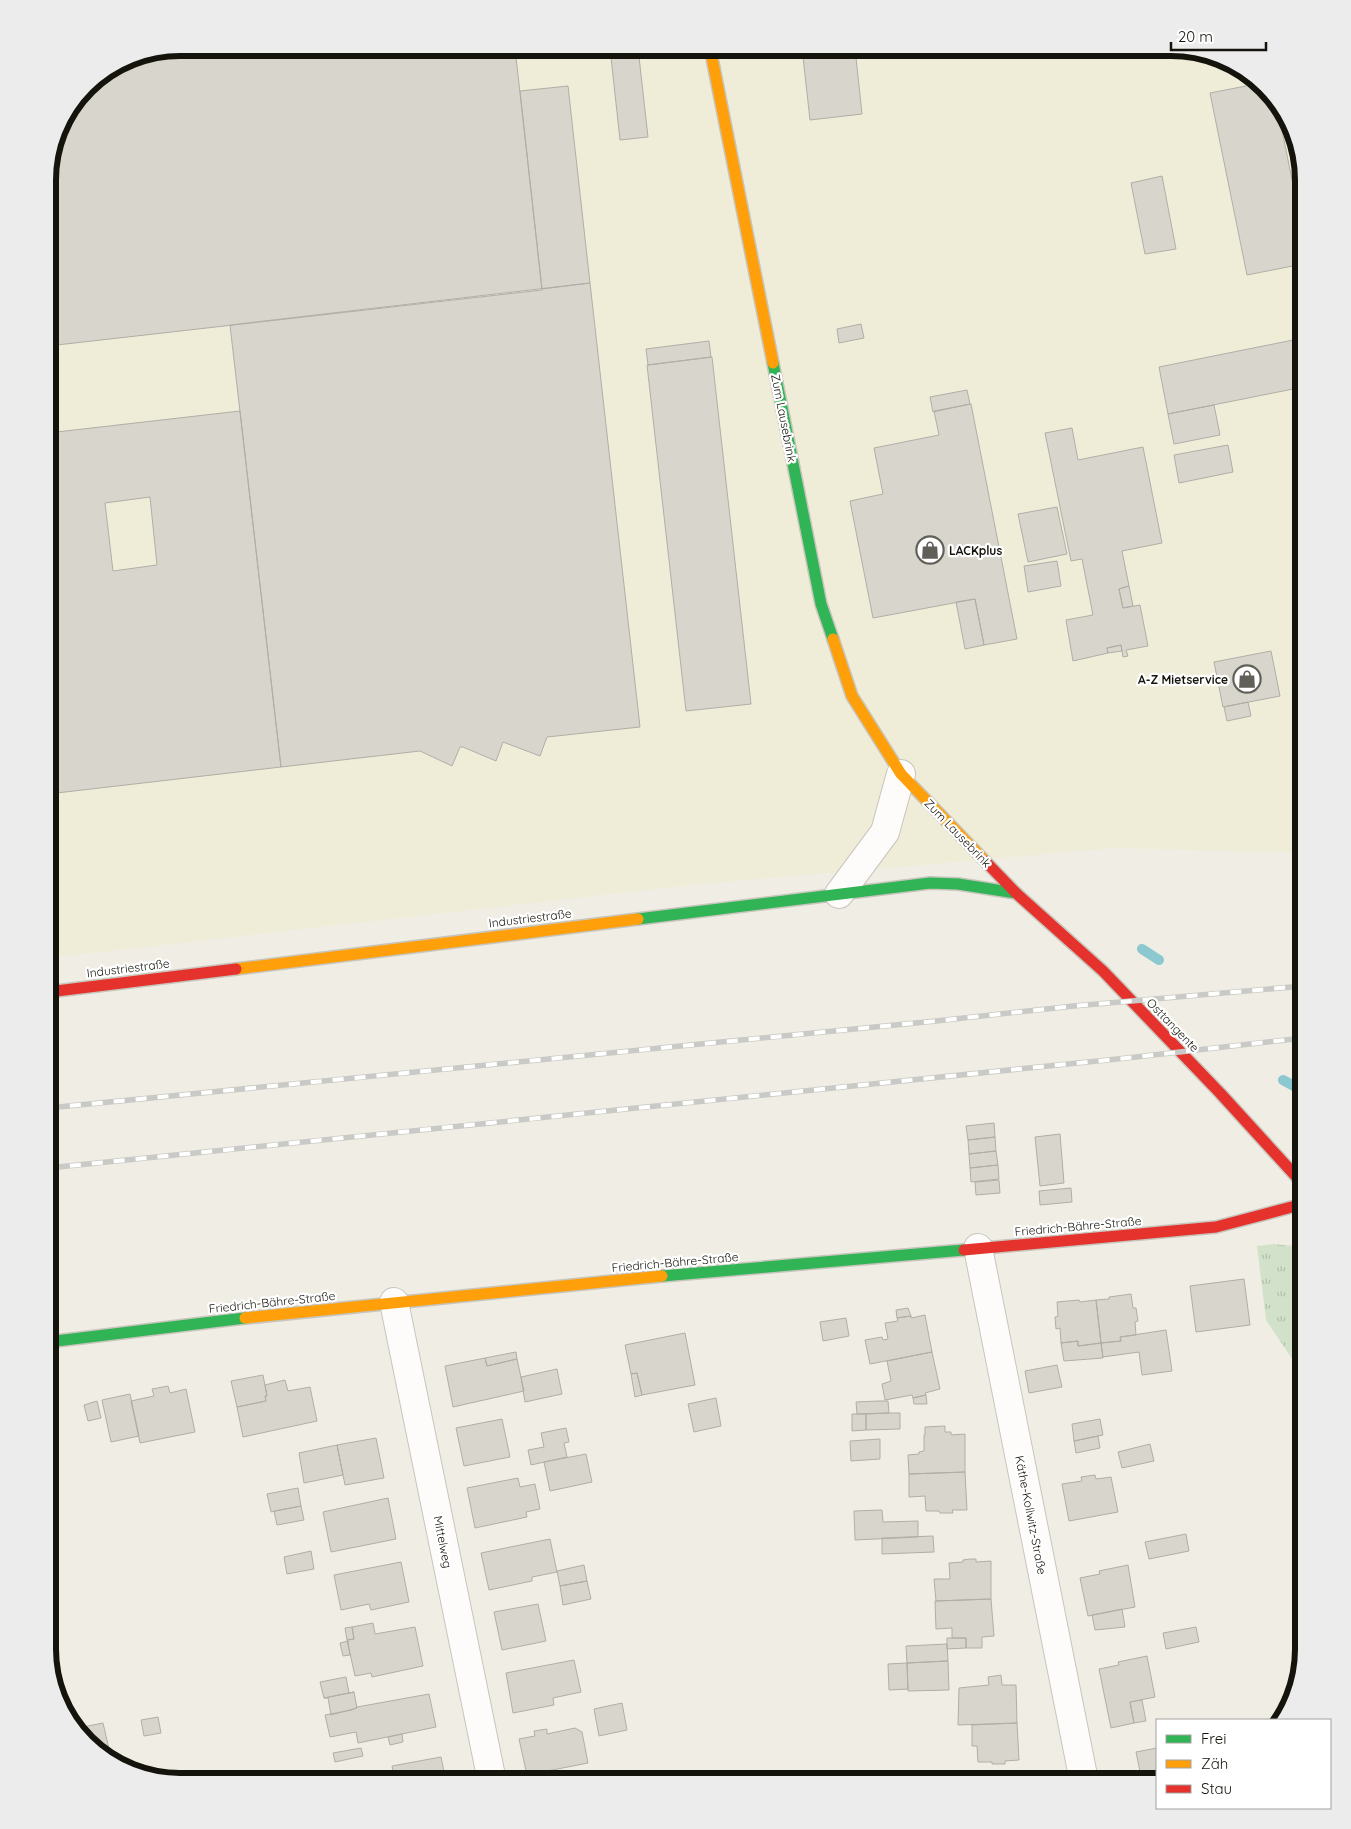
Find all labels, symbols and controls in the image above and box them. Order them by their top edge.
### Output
scale bar [1171,20,1266,52]
text: 20 m [1178,27,1213,46]
street label: Zum Lausebrink [768,373,800,463]
shop icon: LACKplus [915,535,945,565]
place label: LACKplus [949,543,1002,558]
shop icon: A-Z Mietservice [1232,664,1262,694]
place label: A-Z Mietservice [1138,672,1228,687]
street label: Zum Lausebrink [922,796,994,870]
street label: Industriestraße [488,905,573,931]
street label: Industriestraße [86,955,171,981]
street label: Osttangente [1144,995,1202,1055]
street label: Friedrich-Bähre-Straße [1014,1213,1142,1239]
street label: Friedrich-Bähre-Straße [611,1249,739,1275]
street label: Friedrich-Bähre-Straße [208,1288,336,1316]
street label: Käthe-Kollwitz-Straße [1012,1454,1050,1576]
street label: Mittelweg [431,1514,455,1570]
legend [1156,1719,1331,1809]
text: Frei [1201,1729,1227,1748]
text: Zäh [1201,1754,1228,1773]
text: Stau [1201,1779,1232,1798]

